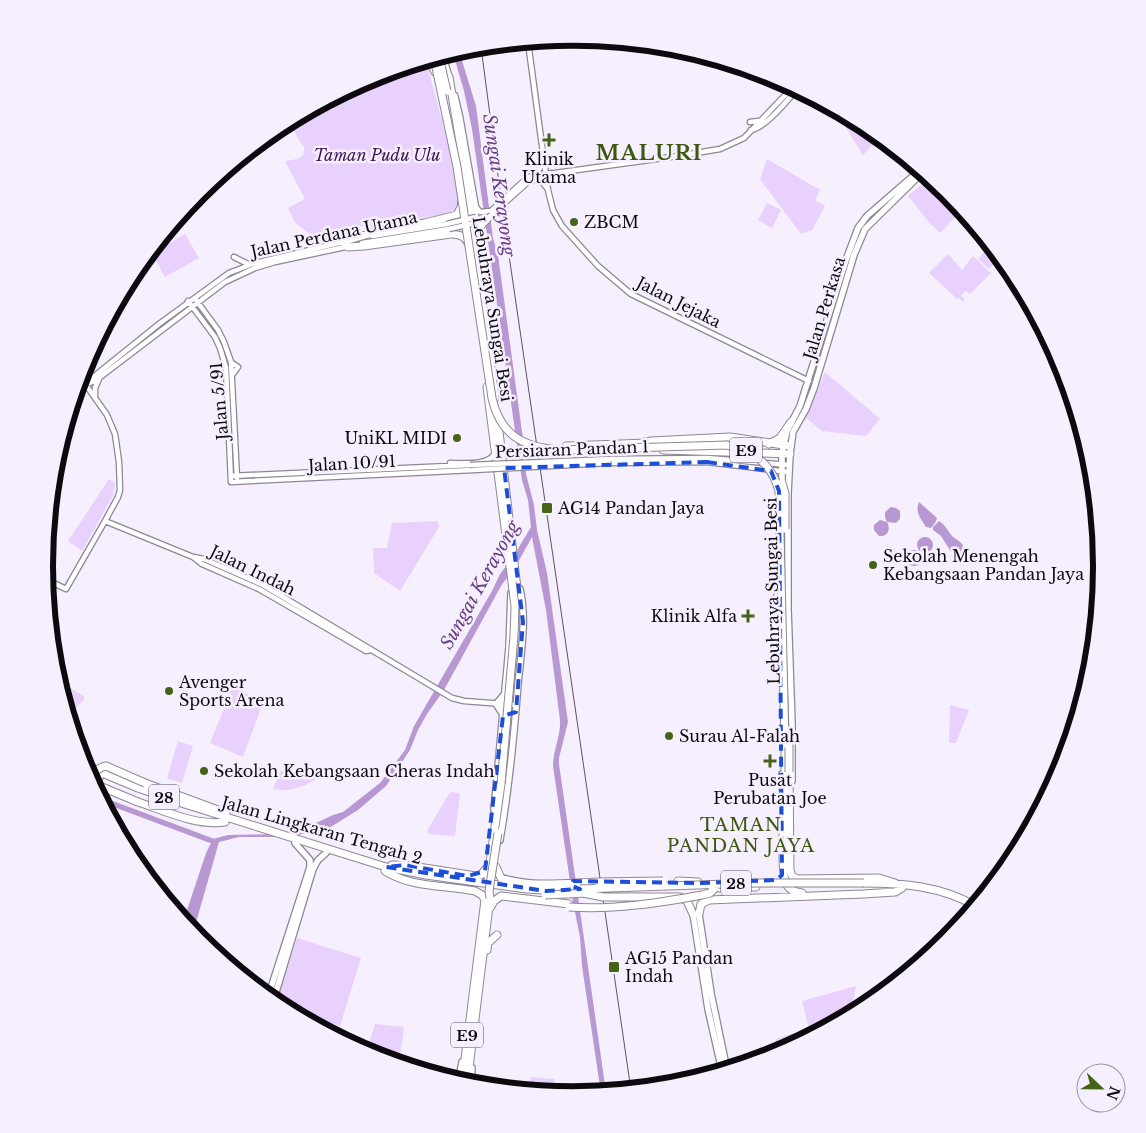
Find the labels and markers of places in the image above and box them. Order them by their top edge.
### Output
marker: Klinik Utama [542,133,556,147]
place label: Klinik Utama [522,149,576,187]
place label: ZBCM [584,212,639,232]
marker: ZBCM [568,216,580,228]
place label: UniKL MIDI [344,428,447,448]
marker: UniKL MIDI [451,432,463,444]
place label: AG14 Pandan Jaya [557,498,704,518]
marker: AG14 Pandan Jaya [540,501,554,515]
place label: Sekolah Menengah Kebangsaan Pandan Jaya [883,546,1084,584]
marker: Sekolah Menengah Kebangsaan Pandan Jaya [867,559,879,571]
place label: Klinik Alfa [651,606,737,626]
marker: Klinik Alfa [741,609,755,623]
place label: Avenger Sports Arena [178,672,284,710]
marker: Avenger Sports Arena [163,685,175,697]
place label: Surau Al-Falah [679,726,800,746]
marker: Surau Al-Falah [663,730,675,742]
marker: Pusat Perubatan Joe [763,754,777,768]
place label: Sekolah Kebangsaan Cheras Indah [214,761,494,781]
marker: Sekolah Kebangsaan Cheras Indah [198,765,210,777]
place label: Pusat Perubatan Joe [713,770,827,808]
place label: AG15 Pandan Indah [624,948,733,986]
marker: AG15 Pandan Indah [607,960,621,974]

